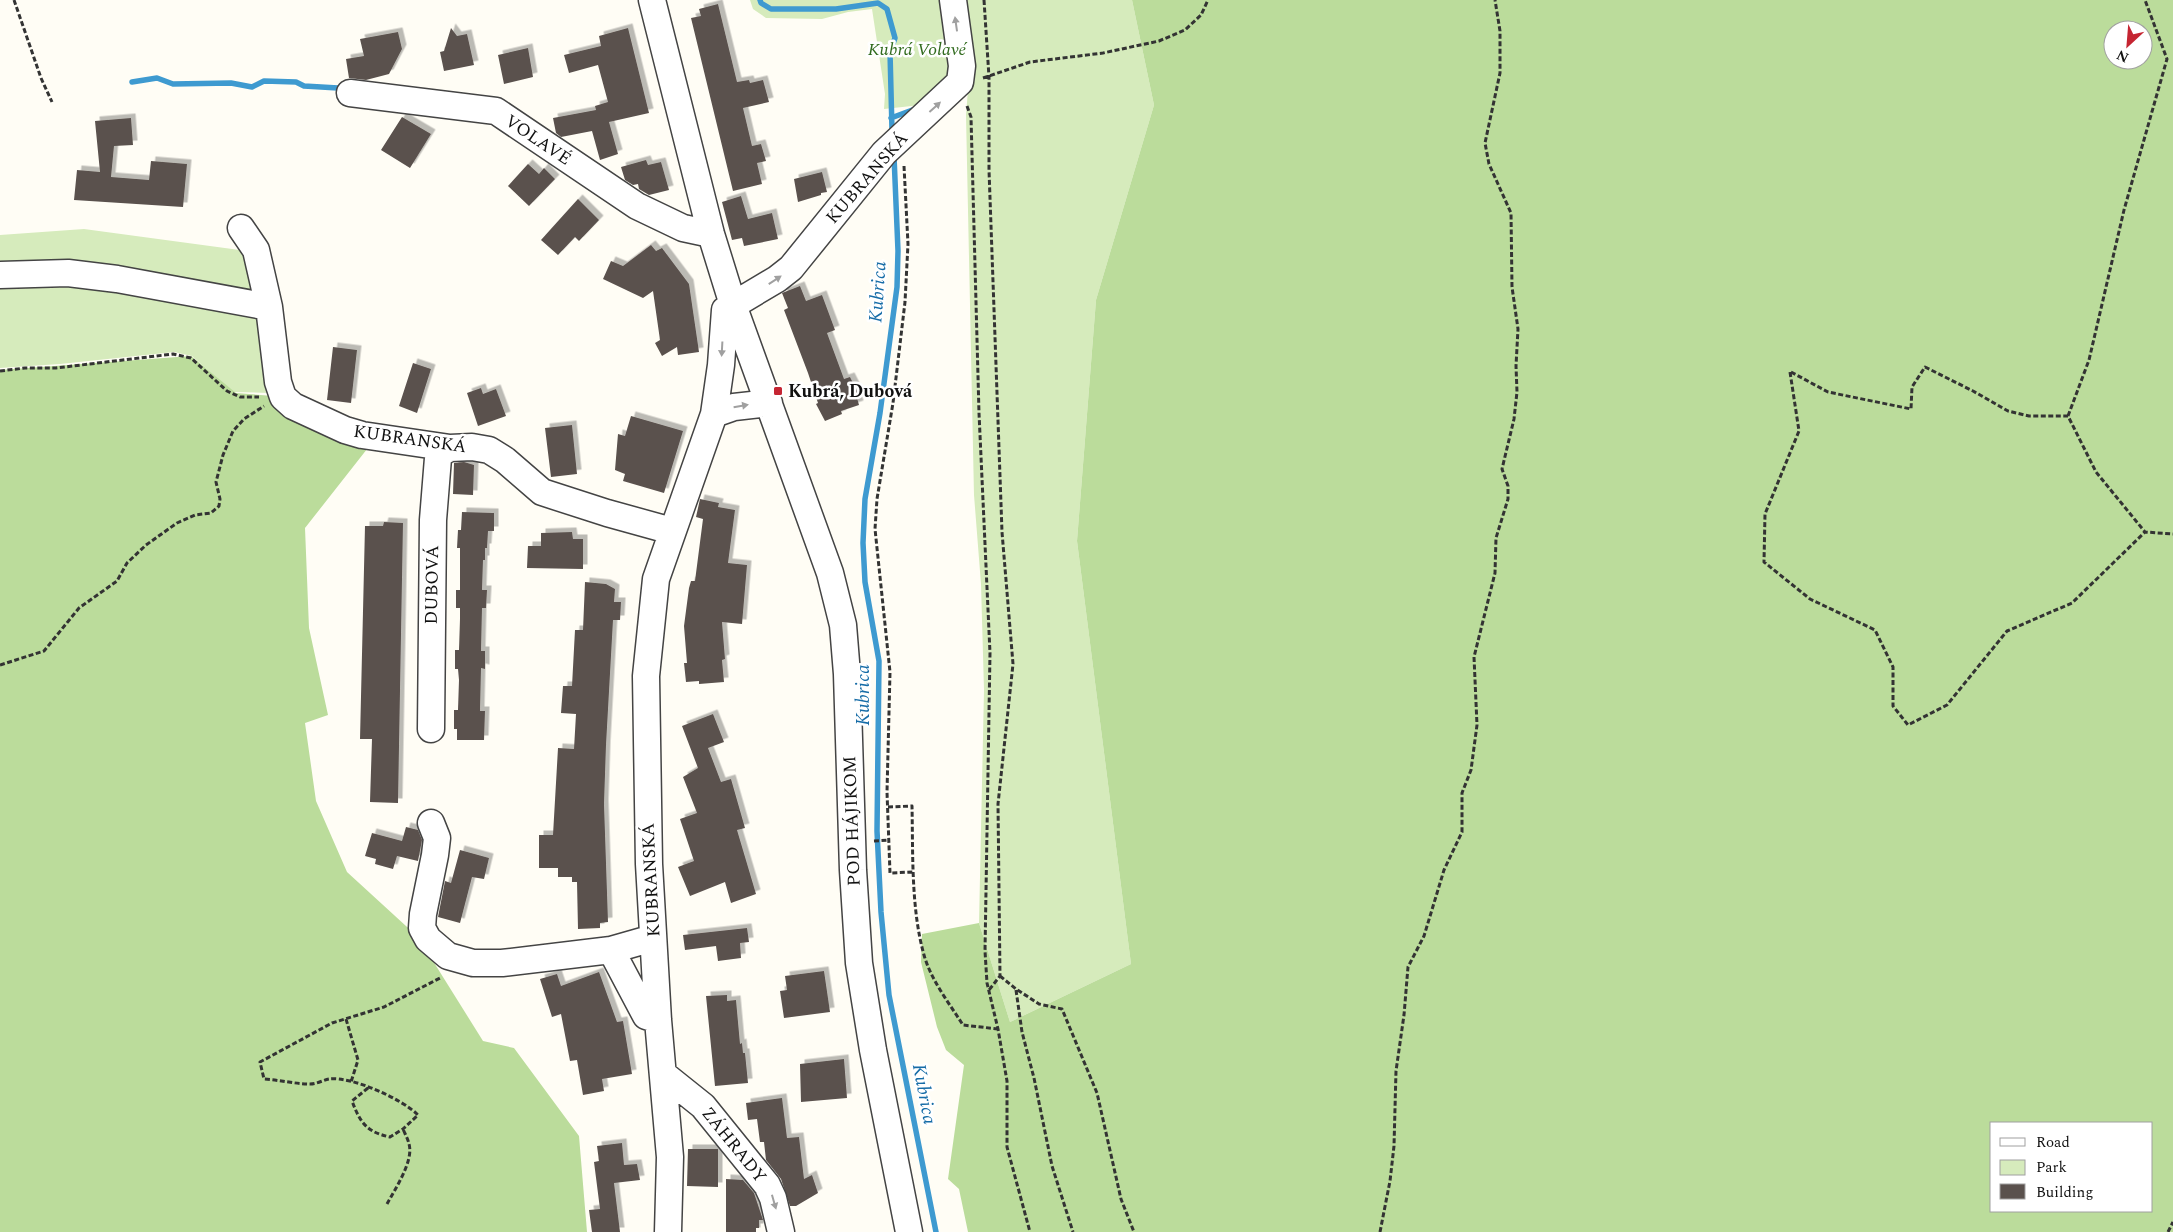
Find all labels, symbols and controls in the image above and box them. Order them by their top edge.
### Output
one-way arrow [952,16,960,32]
north arrow [2103,20,2153,70]
park label: Kubrá Volavé [868,36,968,63]
text: N [2113,44,2132,68]
one-way arrow [928,101,940,113]
street label: VOLAVÉ [499,108,577,172]
street label: KUBRANSKÁ [819,126,915,230]
water label: Kubrica [861,260,895,324]
one-way arrow [768,276,781,285]
one-way arrow [718,342,726,358]
place label: Kubrá, Dubová [788,378,913,405]
marker: Kubrá, Dubová [772,385,784,397]
one-way arrow [733,402,749,410]
street label: KUBRANSKÁ [352,418,468,460]
street label: DUBOVÁ [418,545,446,625]
water label: Kubrica [849,664,878,726]
street label: POD HÁJIKOM [836,755,868,887]
street label: KUBRANSKÁ [635,822,667,938]
water label: Kubrica [904,1061,944,1127]
street label: ZÁHRADY [695,1101,773,1189]
legend [1990,1122,2153,1212]
text: Road [2036,1131,2070,1154]
text: Park [2036,1156,2067,1179]
text: Building [2036,1181,2093,1204]
one-way arrow [770,1195,778,1210]

